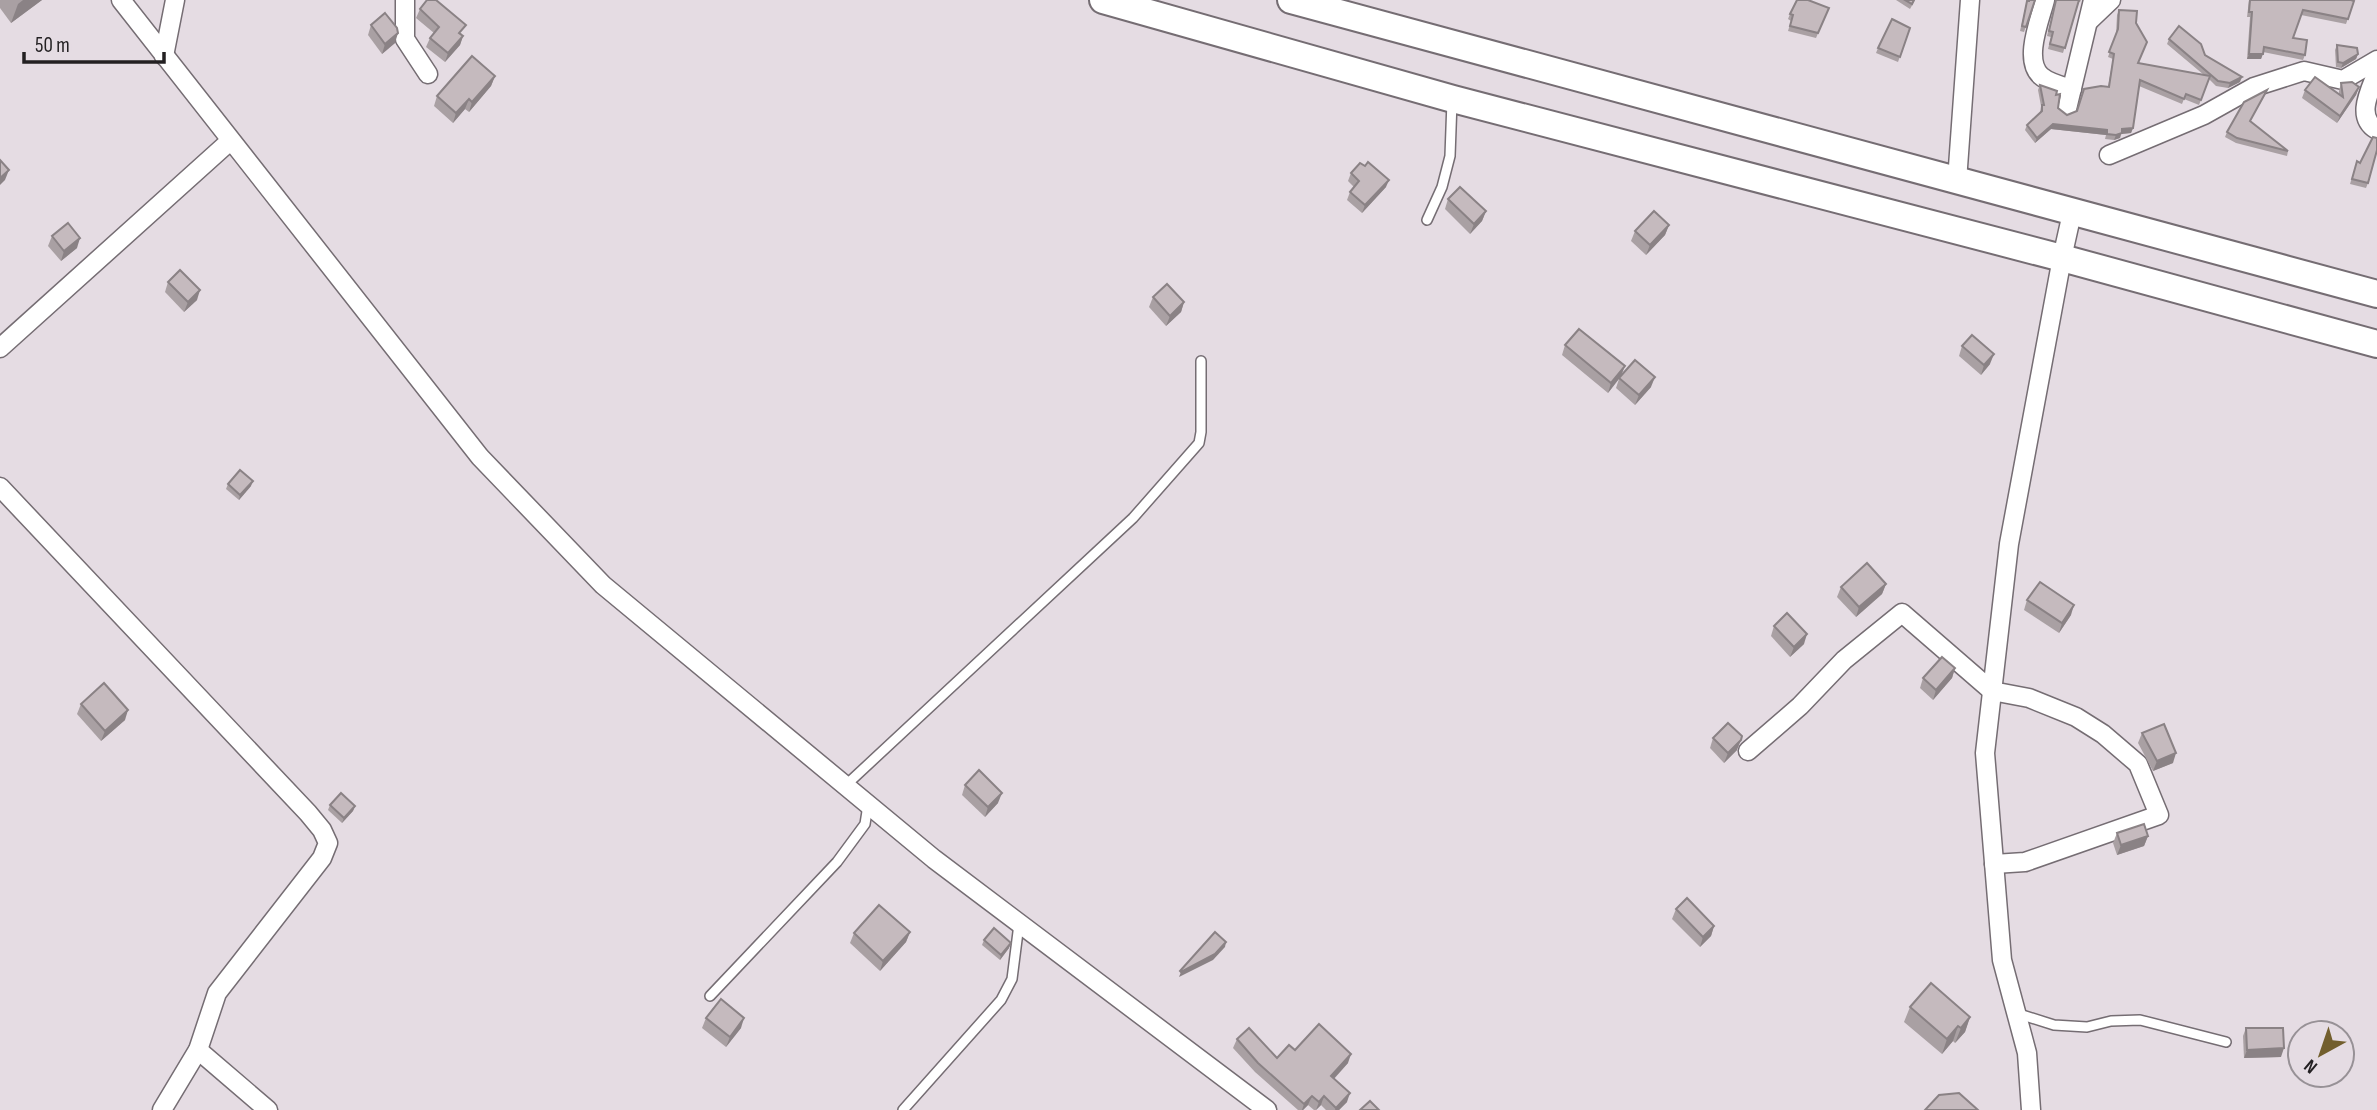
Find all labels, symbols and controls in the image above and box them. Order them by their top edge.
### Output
scale bar [24,21,164,65]
text: 50 m [35,33,70,58]
north arrow [2286,1019,2356,1089]
text: N [2300,1054,2322,1078]

